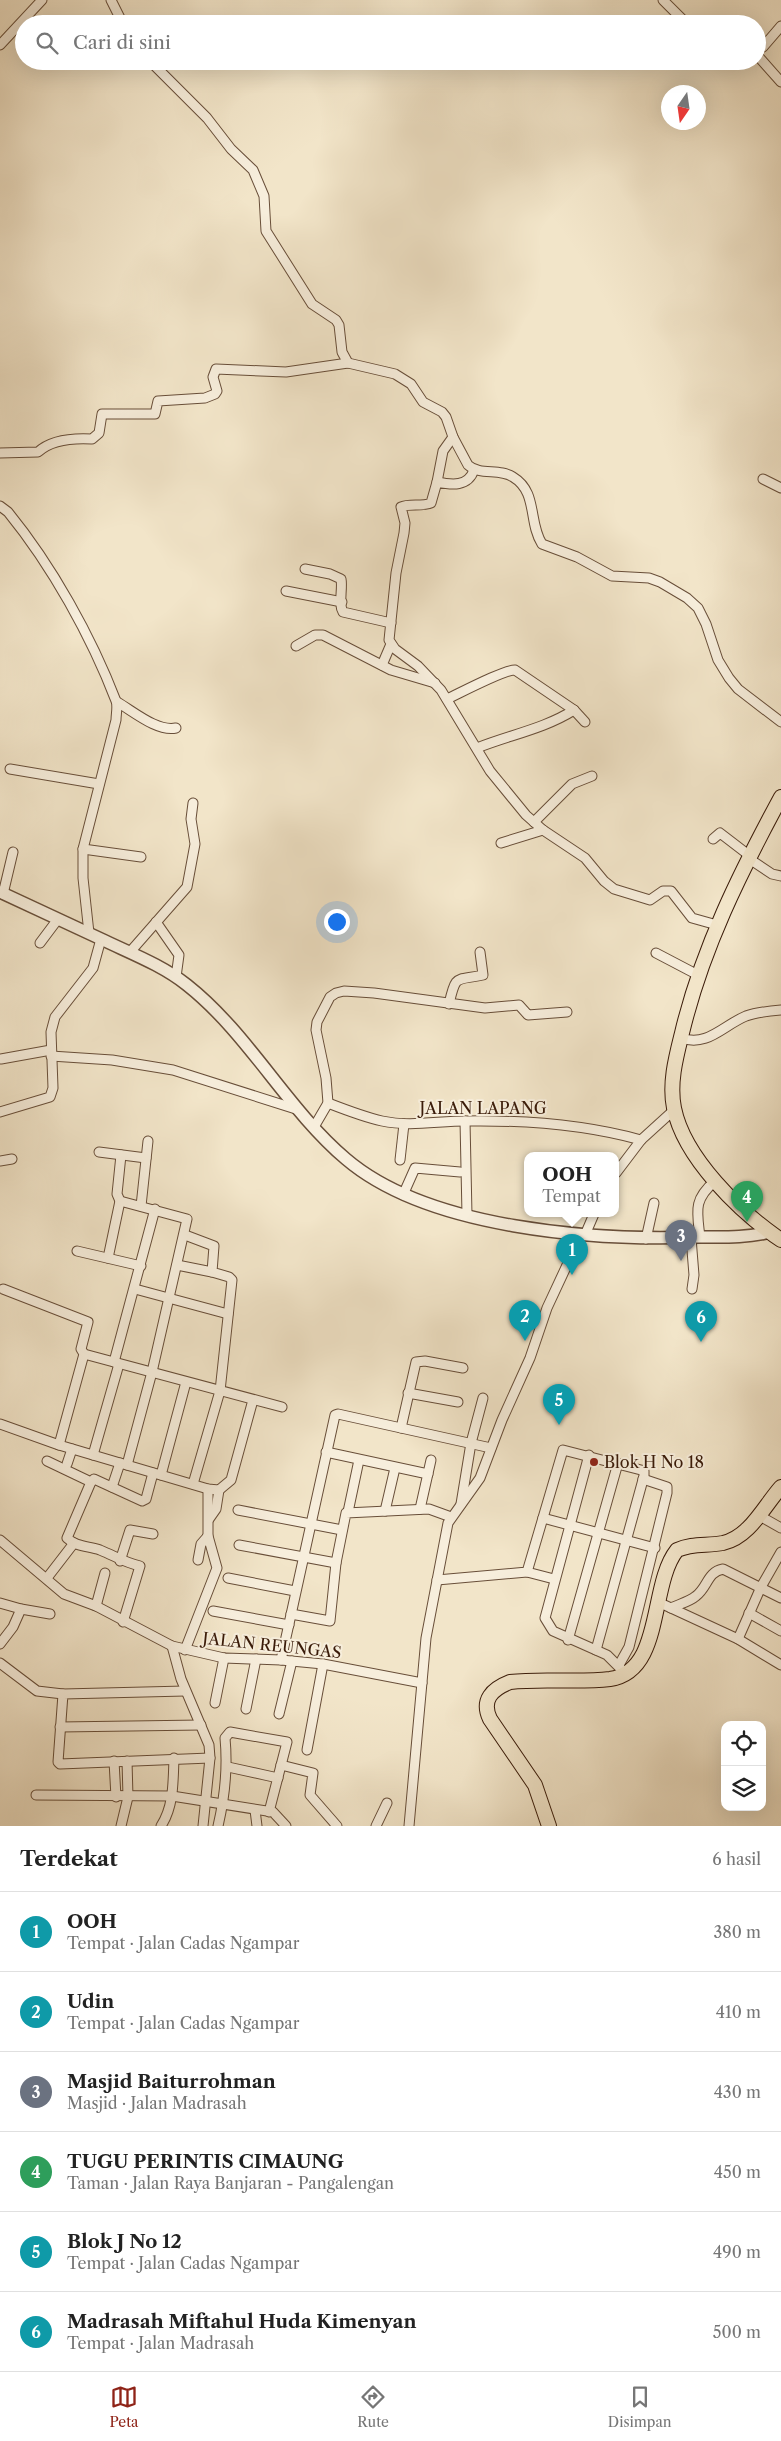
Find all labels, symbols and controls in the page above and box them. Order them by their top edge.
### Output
search box [15,15,766,70]
icon: search [33,29,61,57]
text: Cari di sini [73,31,171,54]
north arrow [661,85,706,130]
your location [324,909,350,935]
street label: JALAN LAPANG [416,1098,547,1118]
popup [524,1152,619,1217]
text: OOH [542,1163,592,1186]
pin: 4 [731,1181,763,1222]
text: Tempat [542,1186,601,1206]
pin: 3 [665,1220,697,1261]
pin: 1 [556,1234,588,1275]
pin: 2 [509,1300,541,1341]
pin: 6 [685,1301,717,1342]
pin: 5 [543,1384,575,1425]
place label: Blok H No 18 [604,1452,704,1472]
marker: Blok H No 18 [588,1456,600,1468]
street label: JALAN REUNGAS [199,1627,342,1662]
map controls [721,1721,766,1811]
button: locate [721,1721,766,1766]
button: layers [721,1766,766,1811]
text: Terdekat [20,1846,118,1871]
text: 6 hasil [712,1849,761,1869]
text: OOH [67,1910,117,1933]
text: 1 [32,1922,40,1942]
text: 380 m [713,1922,761,1942]
text: Tempat · Jalan Cadas Ngampar [67,1933,299,1953]
text: Udin [67,1990,114,2013]
text: 2 [31,2002,41,2022]
text: 410 m [716,2002,761,2022]
text: Tempat · Jalan Cadas Ngampar [67,2013,299,2033]
text: Masjid Baiturrohman [67,2070,276,2093]
text: 3 [31,2082,41,2102]
text: 430 m [714,2082,761,2102]
text: Masjid · Jalan Madrasah [67,2093,247,2113]
text: TUGU PERINTIS CIMAUNG [67,2150,344,2173]
text: 4 [31,2162,41,2182]
text: 450 m [714,2162,761,2182]
text: Taman · Jalan Raya Banjaran - Pangalengan [67,2173,394,2193]
text: Blok J No 12 [67,2230,182,2253]
text: 5 [32,2242,40,2262]
text: 490 m [713,2242,761,2262]
text: Tempat · Jalan Cadas Ngampar [67,2253,299,2273]
text: Madrasah Miftahul Huda Kimenyan [67,2310,416,2333]
text: 6 [31,2322,41,2342]
text: 500 m [713,2322,761,2342]
text: Tempat · Jalan Madrasah [67,2333,254,2353]
tab: Peta [109,2383,138,2431]
tab: Rute [357,2383,389,2431]
tab: Disimpan [608,2383,672,2431]

